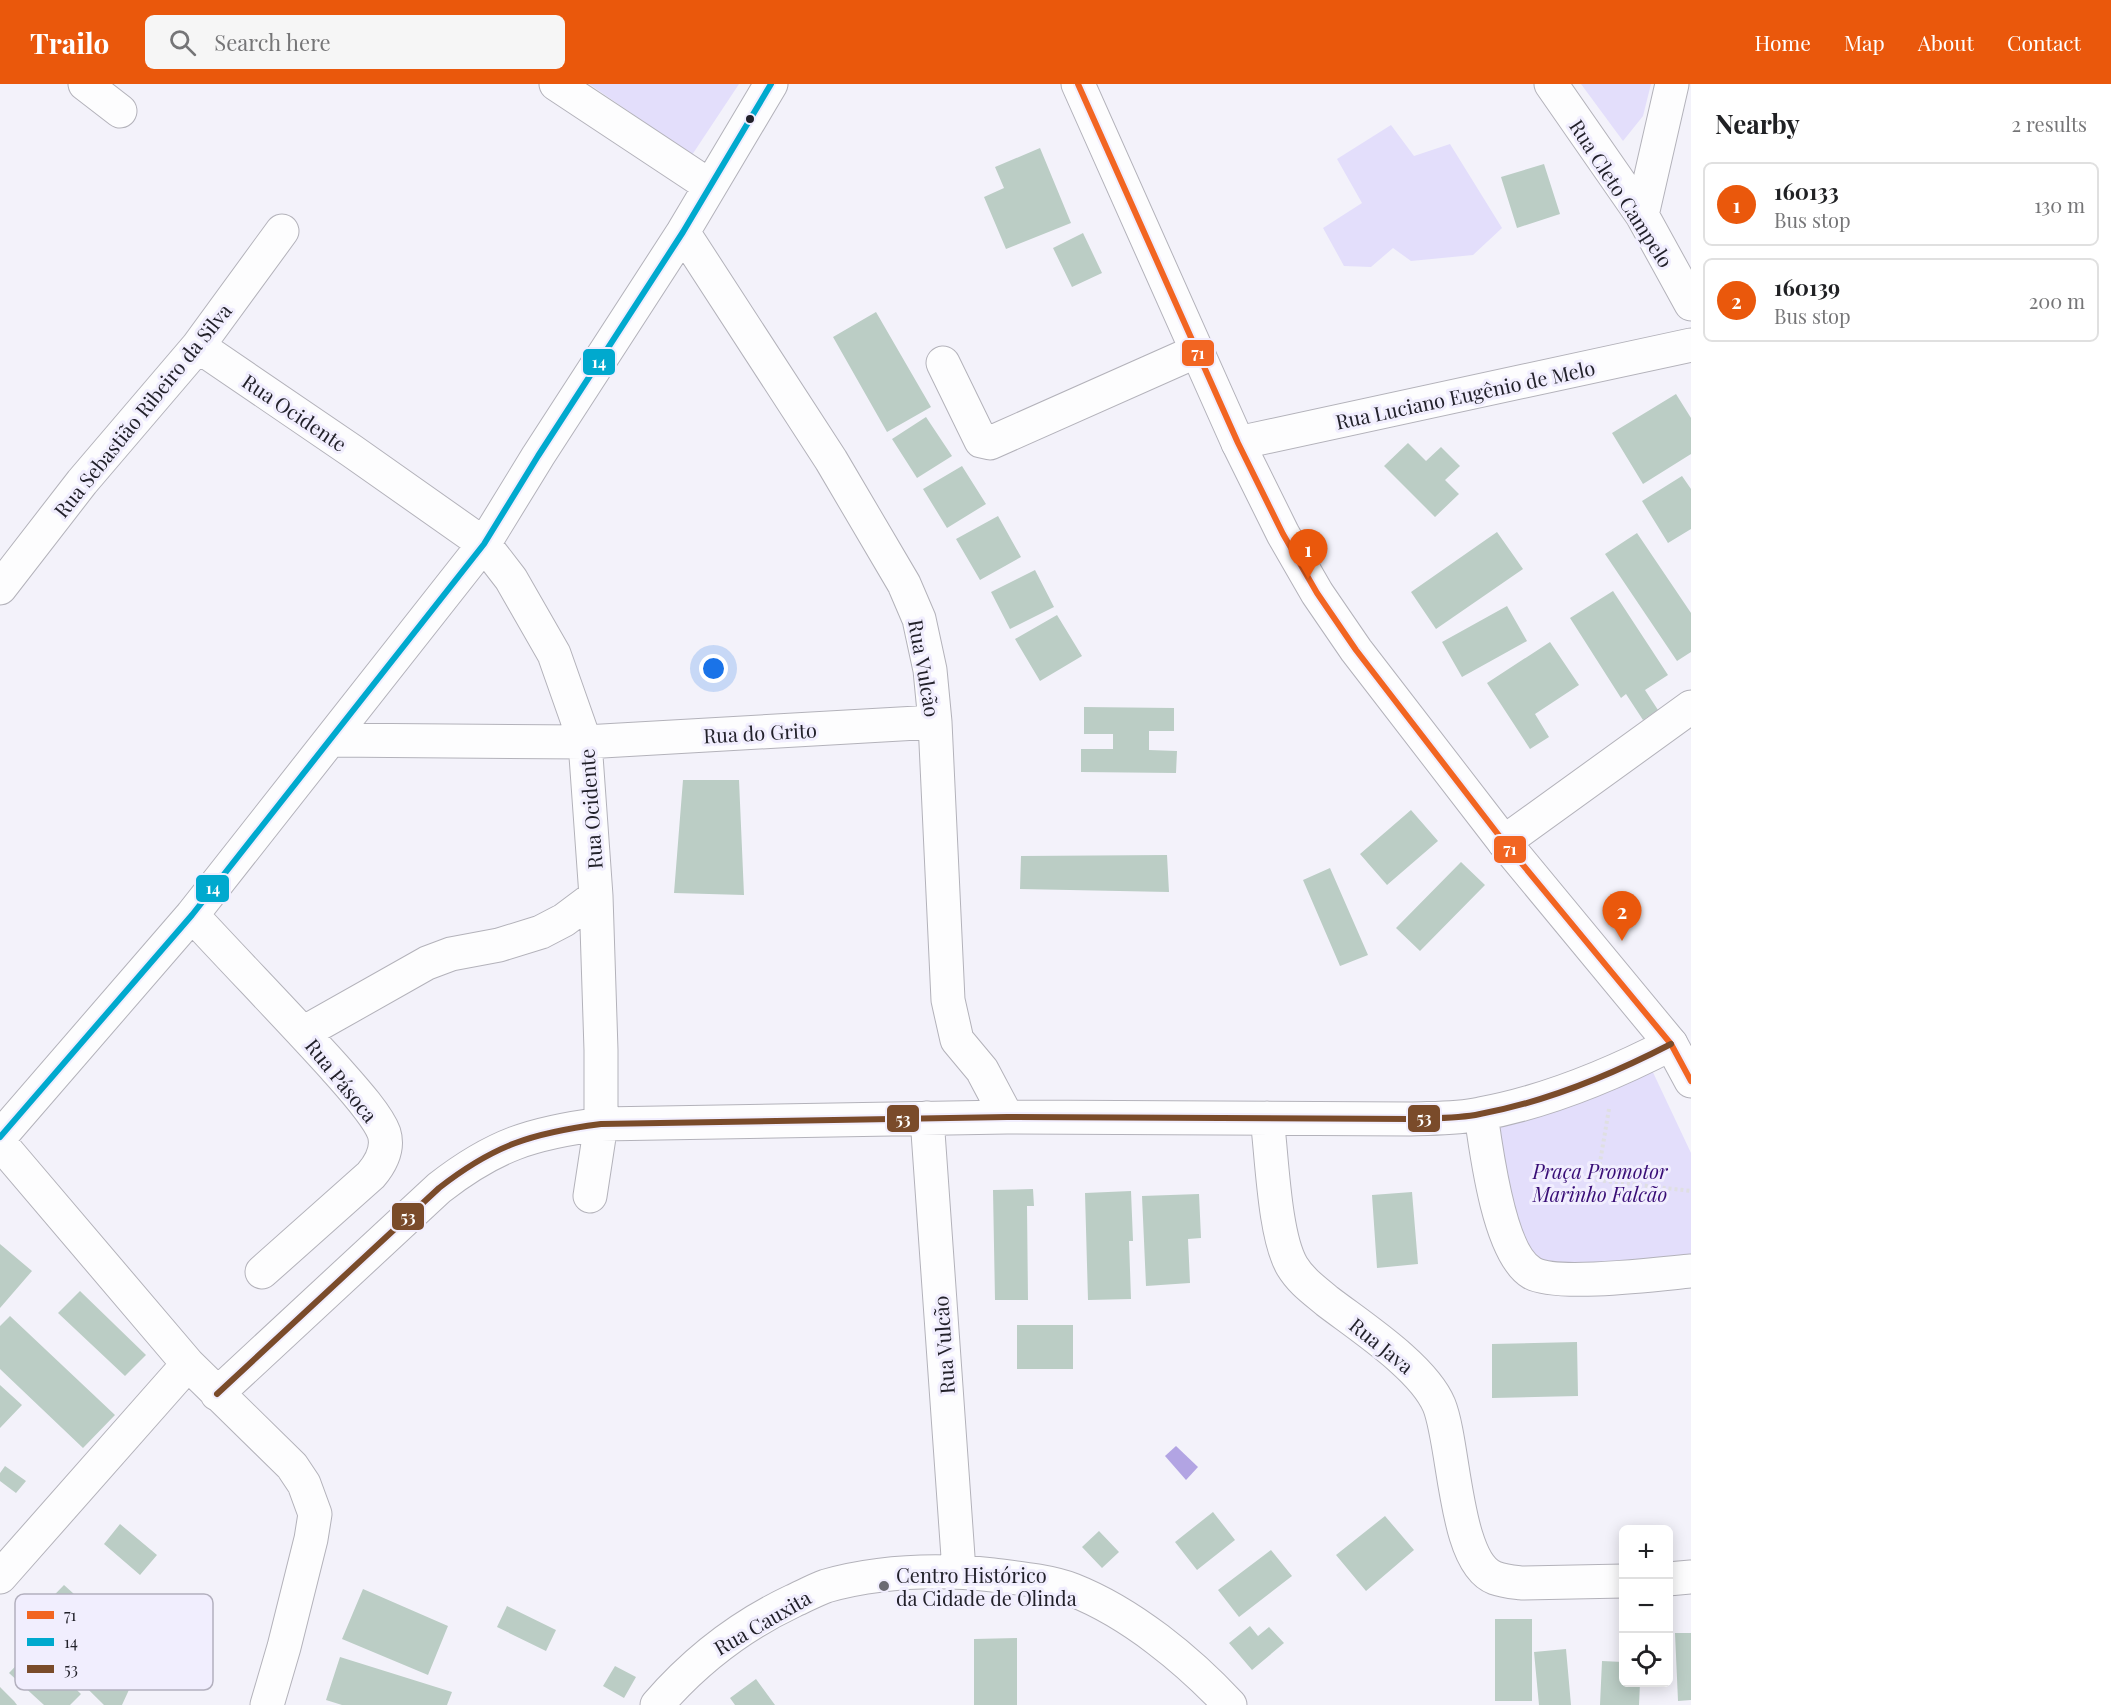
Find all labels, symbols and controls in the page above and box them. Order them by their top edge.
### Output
search box [145,15,565,69]
text: Trailo [30,24,109,61]
icon: search [166,26,199,59]
text: Search here [214,27,331,57]
text: Home [1755,28,1811,56]
text: Map [1844,28,1885,56]
text: About [1918,28,1974,56]
text: Contact [2007,28,2081,56]
text: Nearby [1715,106,1800,141]
text: 2 results [2012,110,2087,137]
unlabelled marker [744,113,756,125]
street label: Rua Cleto Campelo [1564,114,1680,272]
text: 160133 [1774,176,1839,206]
text: 1 [1733,191,1740,218]
text: 130 m [2034,191,2085,218]
text: Bus stop [1774,206,1851,233]
text: 160139 [1774,272,1840,302]
text: 2 [1731,287,1742,314]
text: 200 m [2029,287,2085,314]
street label: Rua Sebastião Ribeiro da Silva [47,297,237,523]
text: Bus stop [1774,302,1851,329]
line badge: 71 [1181,339,1215,367]
text: 71 [1191,342,1205,363]
line badge: 14 [582,348,616,376]
text: 14 [592,351,606,372]
street label: Rua Luciano Eugênio de Melo [1333,353,1597,435]
street label: Rua Ocidente [237,367,353,457]
pin: 1 [1288,530,1328,579]
street label: Rua Vulcão [903,617,947,719]
your location [699,654,728,683]
street label: Rua do Grito [703,716,818,748]
street label: Rua Ocidente [572,748,608,870]
line badge: 71 [1493,835,1527,864]
text: 71 [1503,838,1517,859]
line badge: 14 [195,874,230,903]
text: 14 [206,877,220,898]
pin: 2 [1602,892,1642,941]
street label: Rua Pásoca [300,1032,384,1128]
line badge: 53 [886,1104,920,1133]
line badge: 53 [1407,1104,1441,1133]
text: 53 [1416,1107,1432,1128]
text: 53 [895,1108,911,1129]
park label: Praça Promotor Marinho Falcão [1531,1157,1669,1207]
line badge: 53 [391,1202,425,1231]
text: 53 [400,1206,416,1227]
street label: Rua Vulcão [926,1295,960,1395]
street label: Rua Java [1344,1311,1420,1379]
map controls [1619,1525,1673,1687]
button: + [1619,1525,1673,1579]
place label: Centro Histórico da Cidade de Olinda [896,1561,1077,1611]
marker: Centro Histórico da Cidade de Olinda [877,1579,891,1593]
button: − [1619,1579,1673,1633]
street label: Rua Cauxita [709,1583,816,1661]
legend [15,1594,213,1690]
text: 71 [64,1604,76,1625]
text: 14 [64,1631,78,1652]
button: locate [1619,1633,1673,1687]
text: 53 [64,1658,78,1679]

